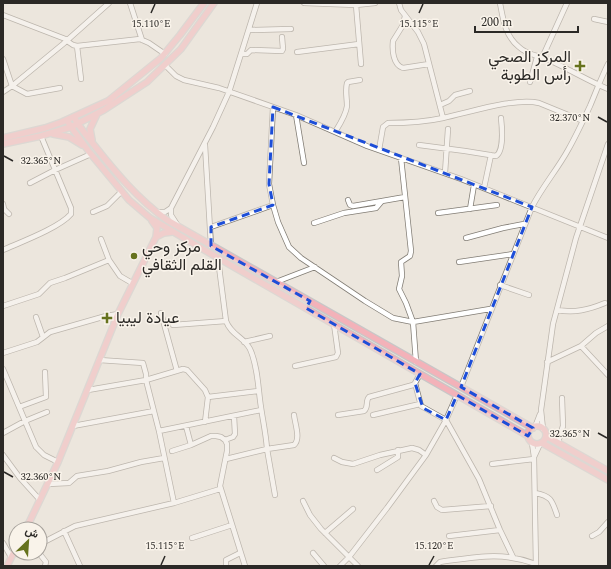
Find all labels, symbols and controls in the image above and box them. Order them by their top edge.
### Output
scale bar [475,8,578,34]
text: 200 m [481,13,512,32]
text: 15.110°E [131,16,171,32]
text: 15.115°E [399,16,439,32]
place label: المركز الصحي رأس الطوبة [488,45,571,87]
marker: المركز الصحي رأس الطوبة [574,60,586,72]
text: 32.370°N [550,110,590,126]
text: 32.365°N [21,153,61,169]
place label: مركز وحي القلم الثقافي [142,235,222,278]
marker: مركز وحي القلم الثقافي [129,251,139,261]
place label: عيادة ليبيا [116,306,179,330]
marker: عيادة ليبيا [101,312,113,324]
text: 32.365°N [550,426,590,442]
text: 32.360°N [21,469,61,485]
north arrow [8,521,48,561]
text: ش [22,522,42,543]
text: 15.115°E [145,538,185,554]
text: 15.120°E [414,538,454,554]

